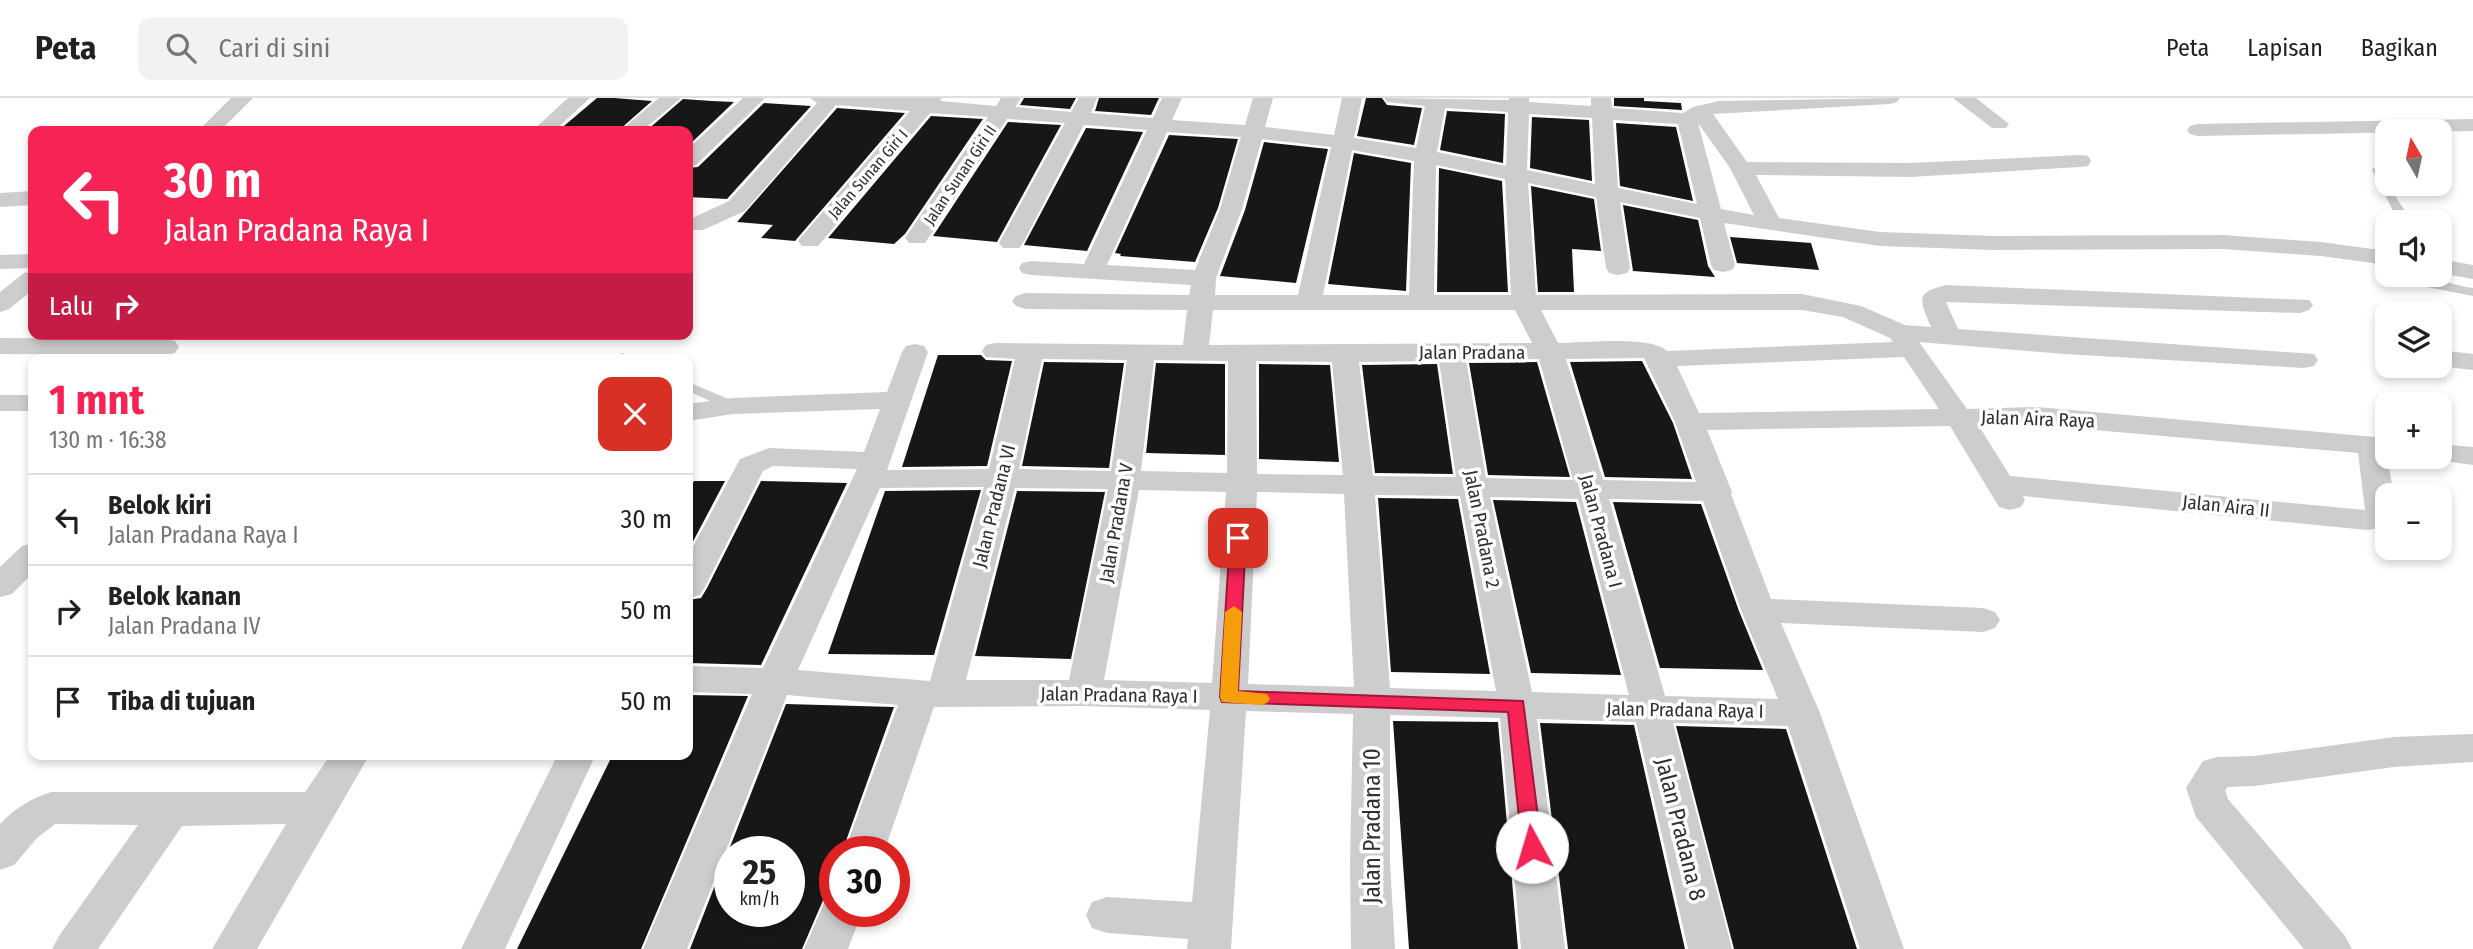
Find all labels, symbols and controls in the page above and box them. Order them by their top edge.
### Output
search box [138,17,628,80]
text: Peta [35,28,96,68]
icon: search [162,29,200,67]
text: Cari di sini [218,33,330,64]
text: Peta [2166,34,2209,62]
text: Lapisan [2247,34,2323,62]
text: Bagikan [2361,34,2438,62]
north arrow [2375,119,2452,196]
map controls [2375,119,2452,560]
street label: Jalan Sunan Giri II [920,122,1000,228]
street label: Jalan Sunan Giri I [824,126,912,222]
text: 30 m [164,151,262,210]
icon: left [49,154,140,245]
button: sound [2375,210,2452,287]
text: Jalan Pradana Raya I [164,211,429,249]
icon: right [107,287,145,325]
text: Lalu [49,291,93,322]
button: layers [2375,301,2452,378]
street label: Jalan Pradana [1419,341,1525,364]
text: 1 mnt [49,375,144,425]
button: close [598,377,672,451]
button: + [2375,392,2452,469]
street label: Jalan Aira Raya [1980,406,2096,432]
text: 130 m · 16:38 [49,426,166,454]
street label: Jalan Pradana VI [968,442,1020,570]
street label: Jalan Pradana V [1094,461,1138,585]
street label: Jalan Pradana 2 [1459,468,1505,590]
street label: Jalan Pradana I [1575,472,1627,590]
button: − [2375,483,2452,560]
text: Belok kiri [108,490,211,521]
street label: Jalan Aira II [2181,490,2271,522]
icon: left [49,501,87,539]
text: 30 m [621,504,672,535]
pin [1208,508,1268,568]
icon: arrive [1219,519,1257,557]
text: Jalan Pradana Raya I [108,521,299,549]
text: Belok kanan [108,581,241,612]
icon: right [49,592,87,630]
text: 50 m [620,595,672,626]
text: Jalan Pradana IV [108,612,260,640]
street label: Jalan Pradana Raya I [1040,682,1198,708]
icon: arrive [49,683,87,721]
text: Tiba di tujuan [108,686,255,717]
text: 50 m [620,686,672,717]
street label: Jalan Pradana Raya I [1606,697,1764,723]
street label: Jalan Pradana 10 [1358,748,1386,904]
street label: Jalan Pradana 8 [1650,755,1712,903]
position arrow [1495,810,1569,884]
speed limit sign: 30 [819,836,910,927]
text: 25 [743,851,776,893]
text: km/h [739,888,780,910]

